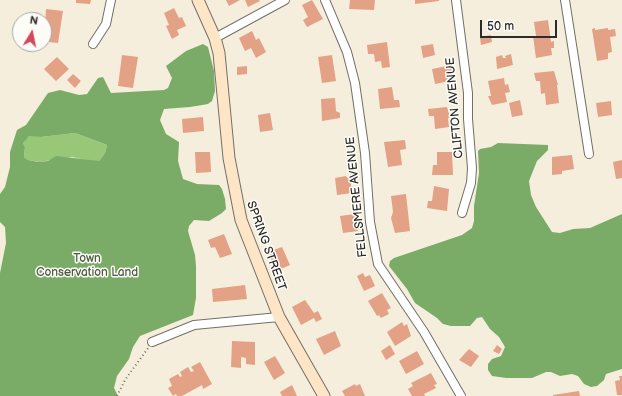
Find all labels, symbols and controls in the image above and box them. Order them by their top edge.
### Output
north arrow [12,12,52,52]
scale bar [482,12,559,38]
text: N [29,14,39,28]
text: 50 m [487,19,514,34]
street label: CLIFTON AVENUE [443,57,467,159]
street label: FELLSMERE AVENUE [343,136,371,258]
street label: SPRING STREET [243,199,289,293]
park label: Town Conservation Land [36,252,138,280]

